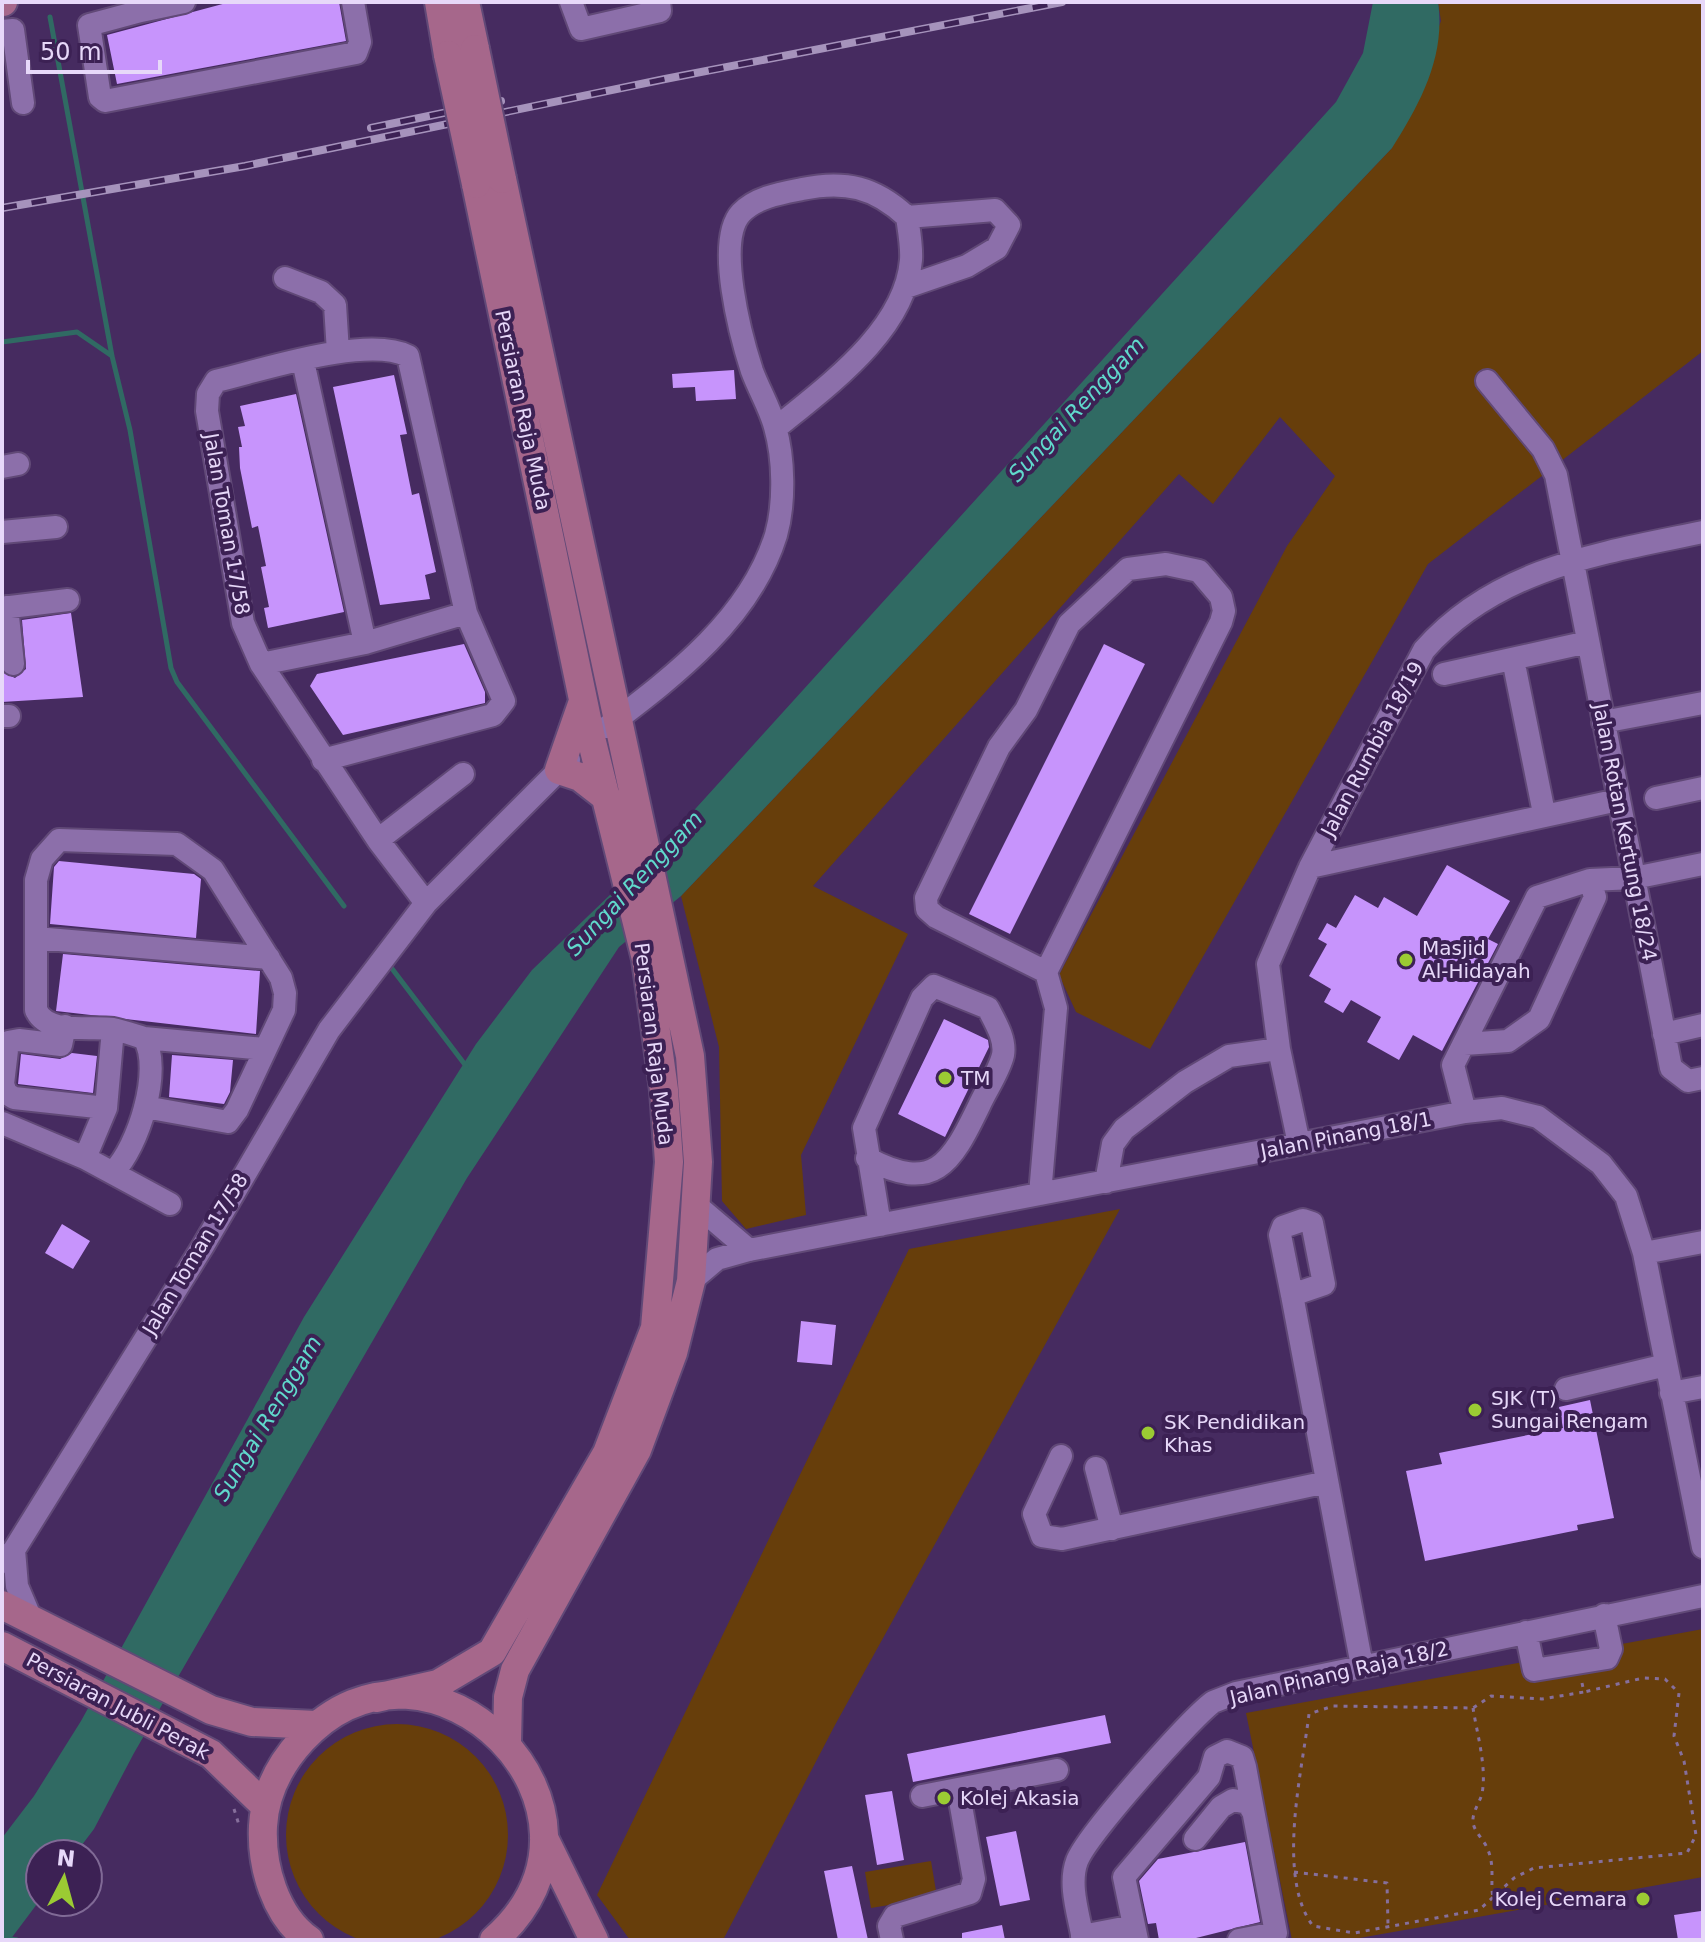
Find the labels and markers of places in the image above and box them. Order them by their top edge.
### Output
place label: Masjid Al-Hidayah [1422,936,1531,983]
marker: Masjid Al-Hidayah [1397,951,1415,969]
place label: TM [960,1066,990,1090]
marker: TM [936,1069,954,1087]
place label: SJK (T) Sungai Rengam [1491,1386,1648,1433]
marker: SJK (T) Sungai Rengam [1466,1401,1484,1419]
place label: SK Pendidikan Khas [1164,1410,1305,1457]
marker: SK Pendidikan Khas [1139,1424,1157,1442]
place label: Kolej Akasia [960,1786,1080,1810]
marker: Kolej Akasia [935,1789,953,1807]
place label: Kolej Cemara [1494,1887,1627,1911]
marker: Kolej Cemara [1634,1890,1652,1908]

